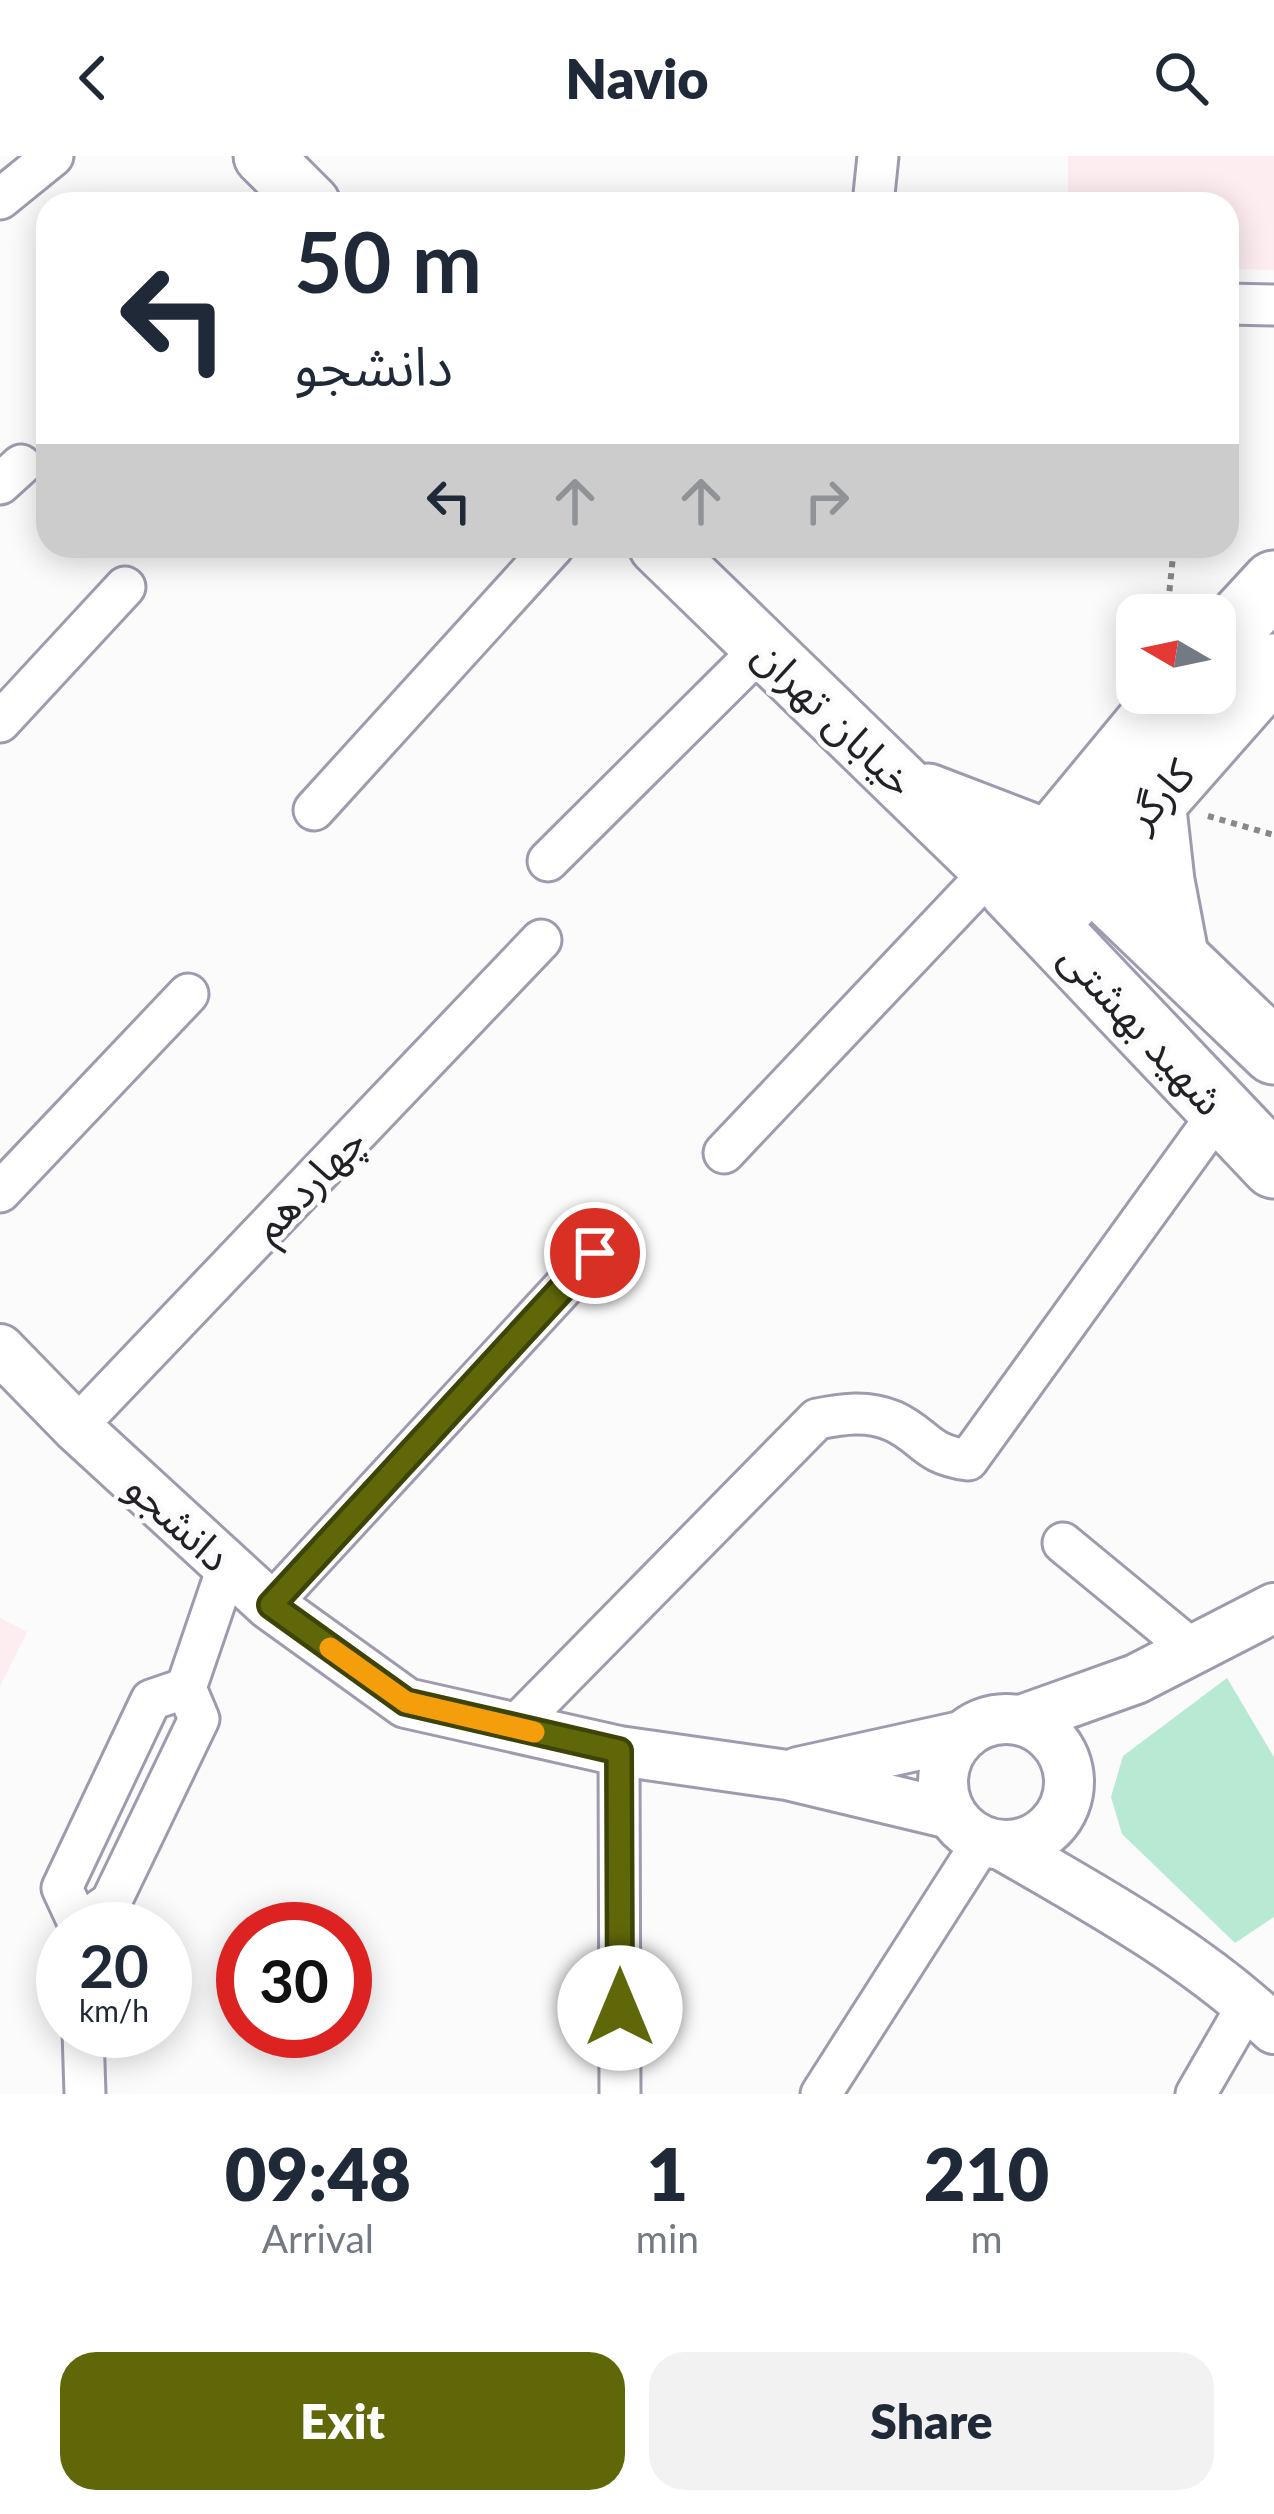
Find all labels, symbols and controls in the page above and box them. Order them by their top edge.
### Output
icon: back [60,45,126,111]
icon: search [1148,45,1214,111]
text: Navio [565,46,709,111]
text: 50 m [294,210,482,311]
icon: left [96,240,252,396]
text: دانشجو [294,333,453,398]
icon: left [416,468,482,534]
icon: ahead [542,468,608,534]
icon: ahead [668,468,734,534]
icon: right [794,468,860,534]
north arrow [1116,594,1236,714]
map controls [1116,594,1236,714]
street label: خیابان تهران [744,628,926,807]
street label: کارگر [1113,748,1205,842]
street label: شهید بهشتی [1050,931,1236,1125]
street label: چهاردهم [241,1115,380,1256]
pin [544,1202,646,1304]
icon: arrive [562,1220,628,1286]
street label: دانشجو [116,1461,242,1582]
speed limit sign: 30 [216,1902,372,2058]
text: 20 [79,1929,149,2001]
position arrow [557,1945,683,2071]
text: km/h [79,1992,149,2028]
text: 09:48 [225,2130,411,2216]
text: 1 [647,2130,688,2216]
text: 210 [924,2130,1049,2216]
text: Arrival [262,2215,374,2261]
text: min [636,2215,699,2261]
text: m [970,2215,1003,2261]
button: Exit [60,2352,625,2490]
button: Share [649,2352,1214,2490]

